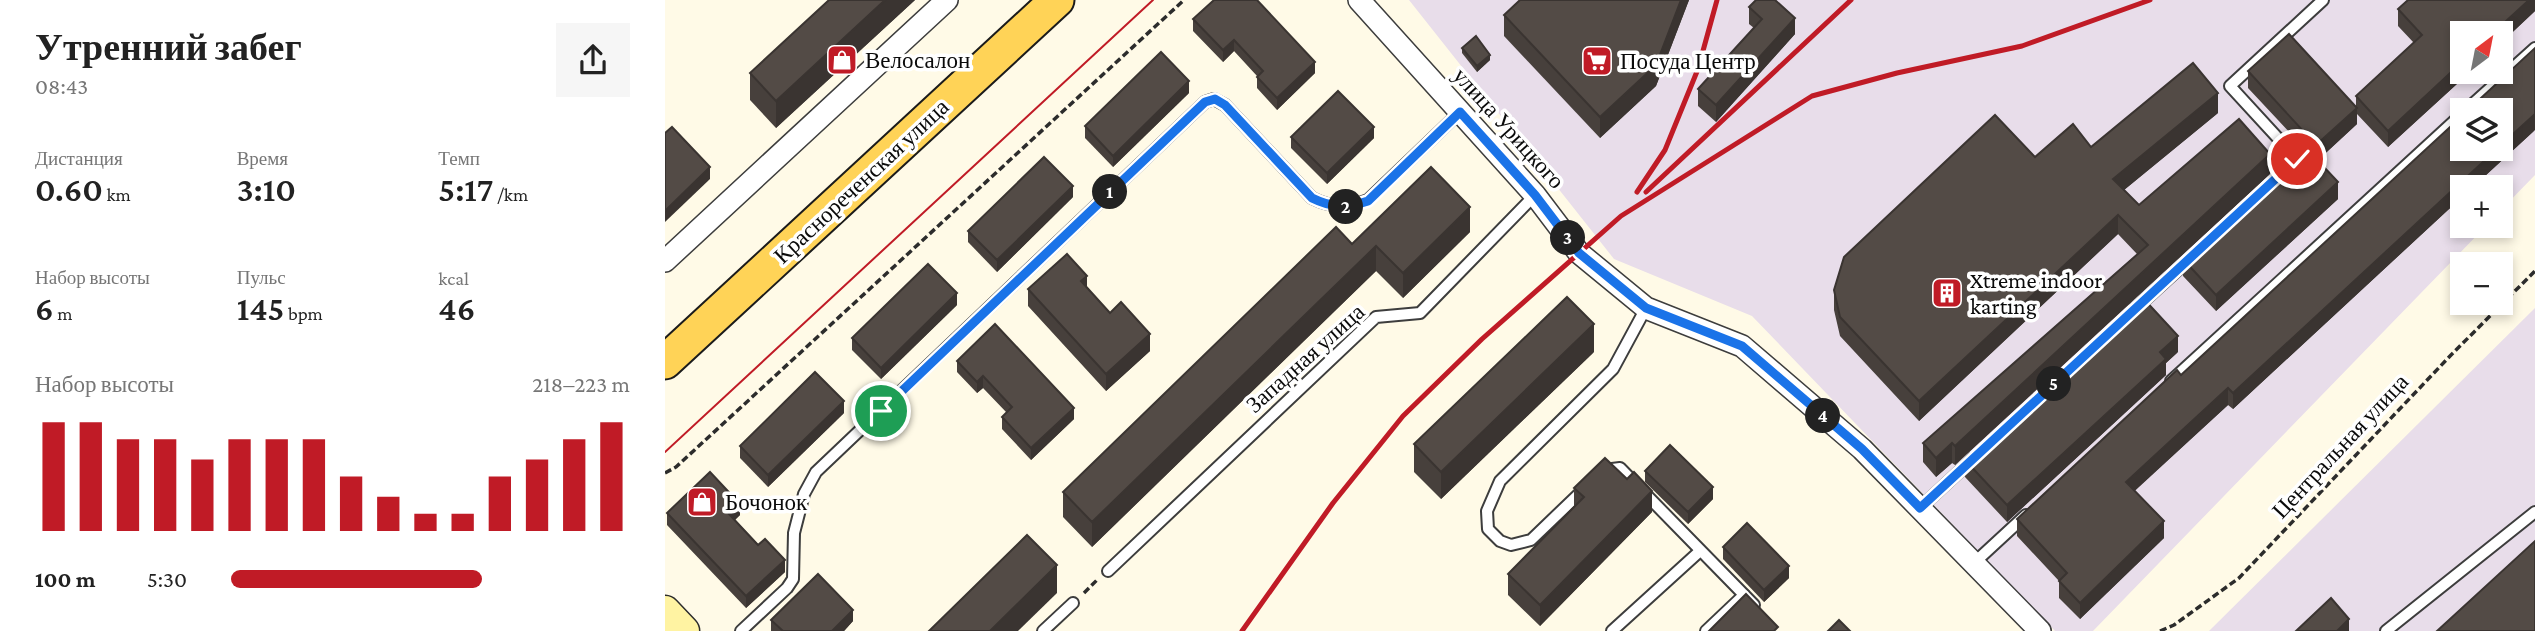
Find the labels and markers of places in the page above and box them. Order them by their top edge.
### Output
shop icon: Велосалон [825,43,859,77]
supermarket icon: Посуда Центр [1580,44,1614,78]
place label: Велосалон [865,47,970,73]
place label: Посуда Центр [1620,48,1756,74]
pin [2267,129,2327,189]
pin: 1 [1093,174,1127,210]
pin: 2 [1329,190,1363,224]
pin: 3 [1551,220,1585,256]
place label: Xtreme indoor karting [1970,267,2102,319]
building icon: Xtreme indoor karting [1930,276,1964,310]
pin: 5 [2037,366,2071,402]
pin [851,381,911,441]
pin: 4 [1805,398,1841,434]
shop icon: Бочонок [685,485,719,519]
place label: Бочонок [725,489,808,515]

